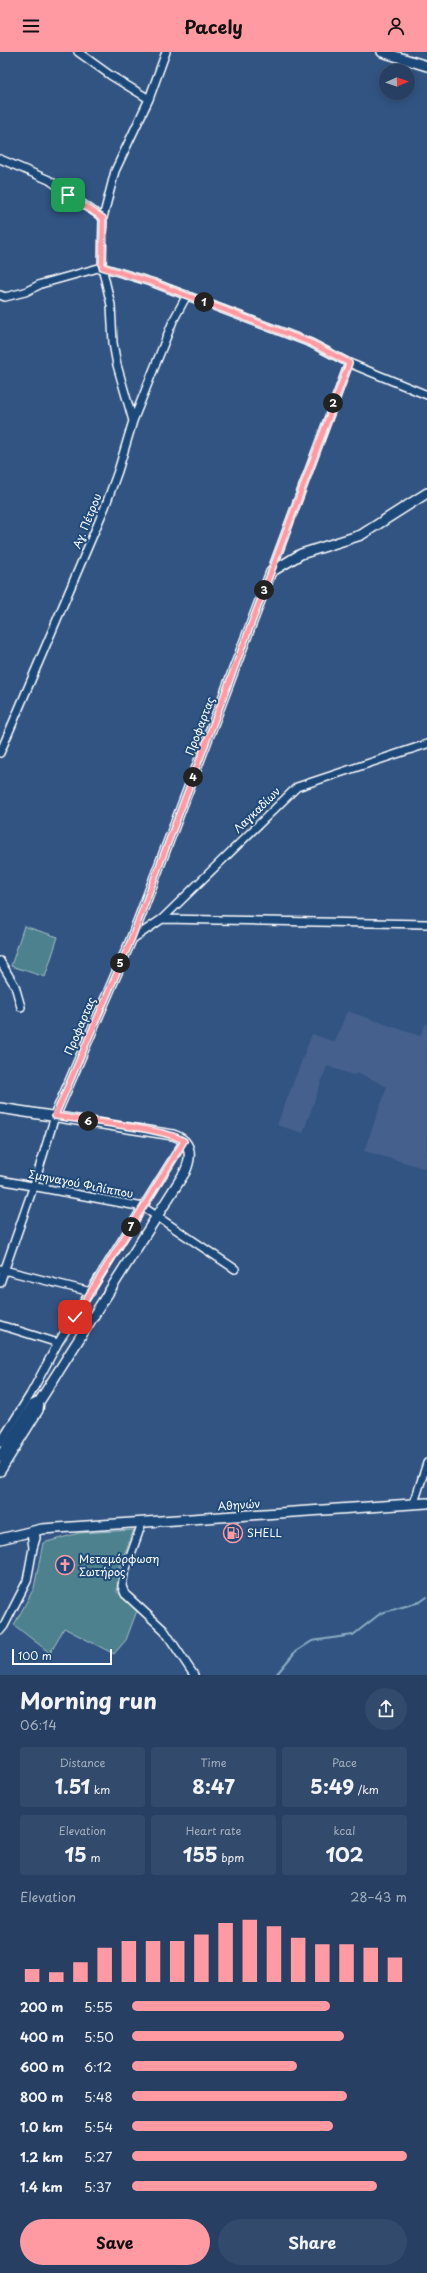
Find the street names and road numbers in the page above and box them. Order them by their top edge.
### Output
street label: Αγ. Πέτρου [68,491,105,551]
street label: Προφαρτας [181,694,219,758]
street label: Λαγκαδίων [229,783,284,837]
street label: Προφαρτας [60,994,100,1058]
street label: Σμηναγού Φιλίππου [27,1165,135,1202]
street label: Αθηνών [217,1495,261,1514]

